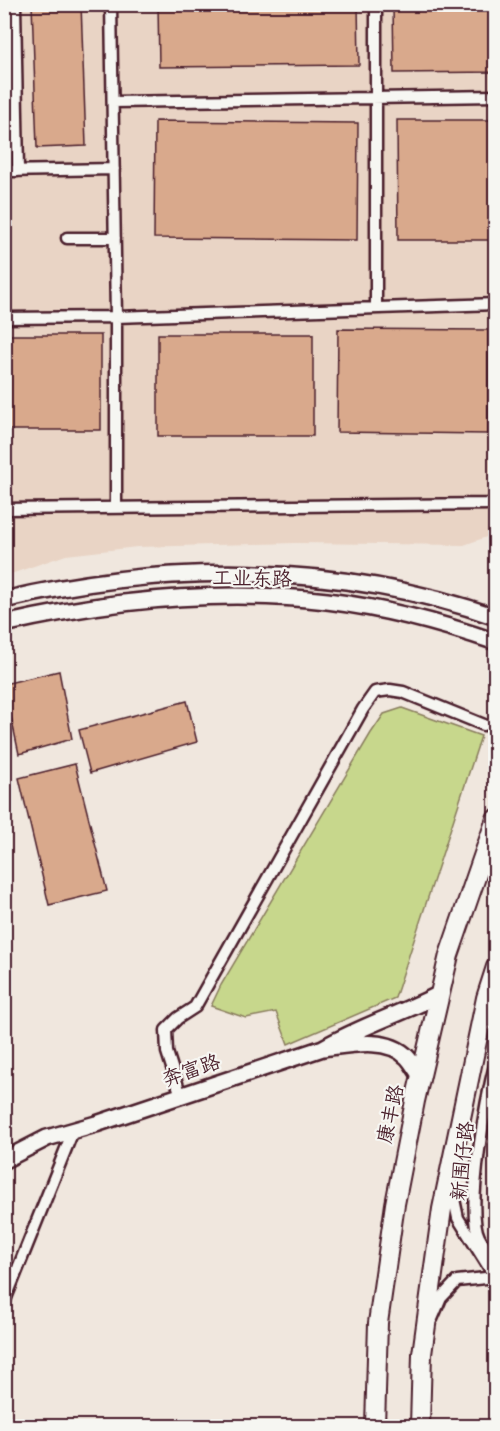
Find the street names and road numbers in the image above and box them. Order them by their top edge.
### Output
street label: 工业东路 [212,567,293,594]
street label: 奔富路 [159,1050,225,1094]
street label: 康丰路 [374,1082,411,1146]
street label: 新围仔路 [448,1119,481,1202]

